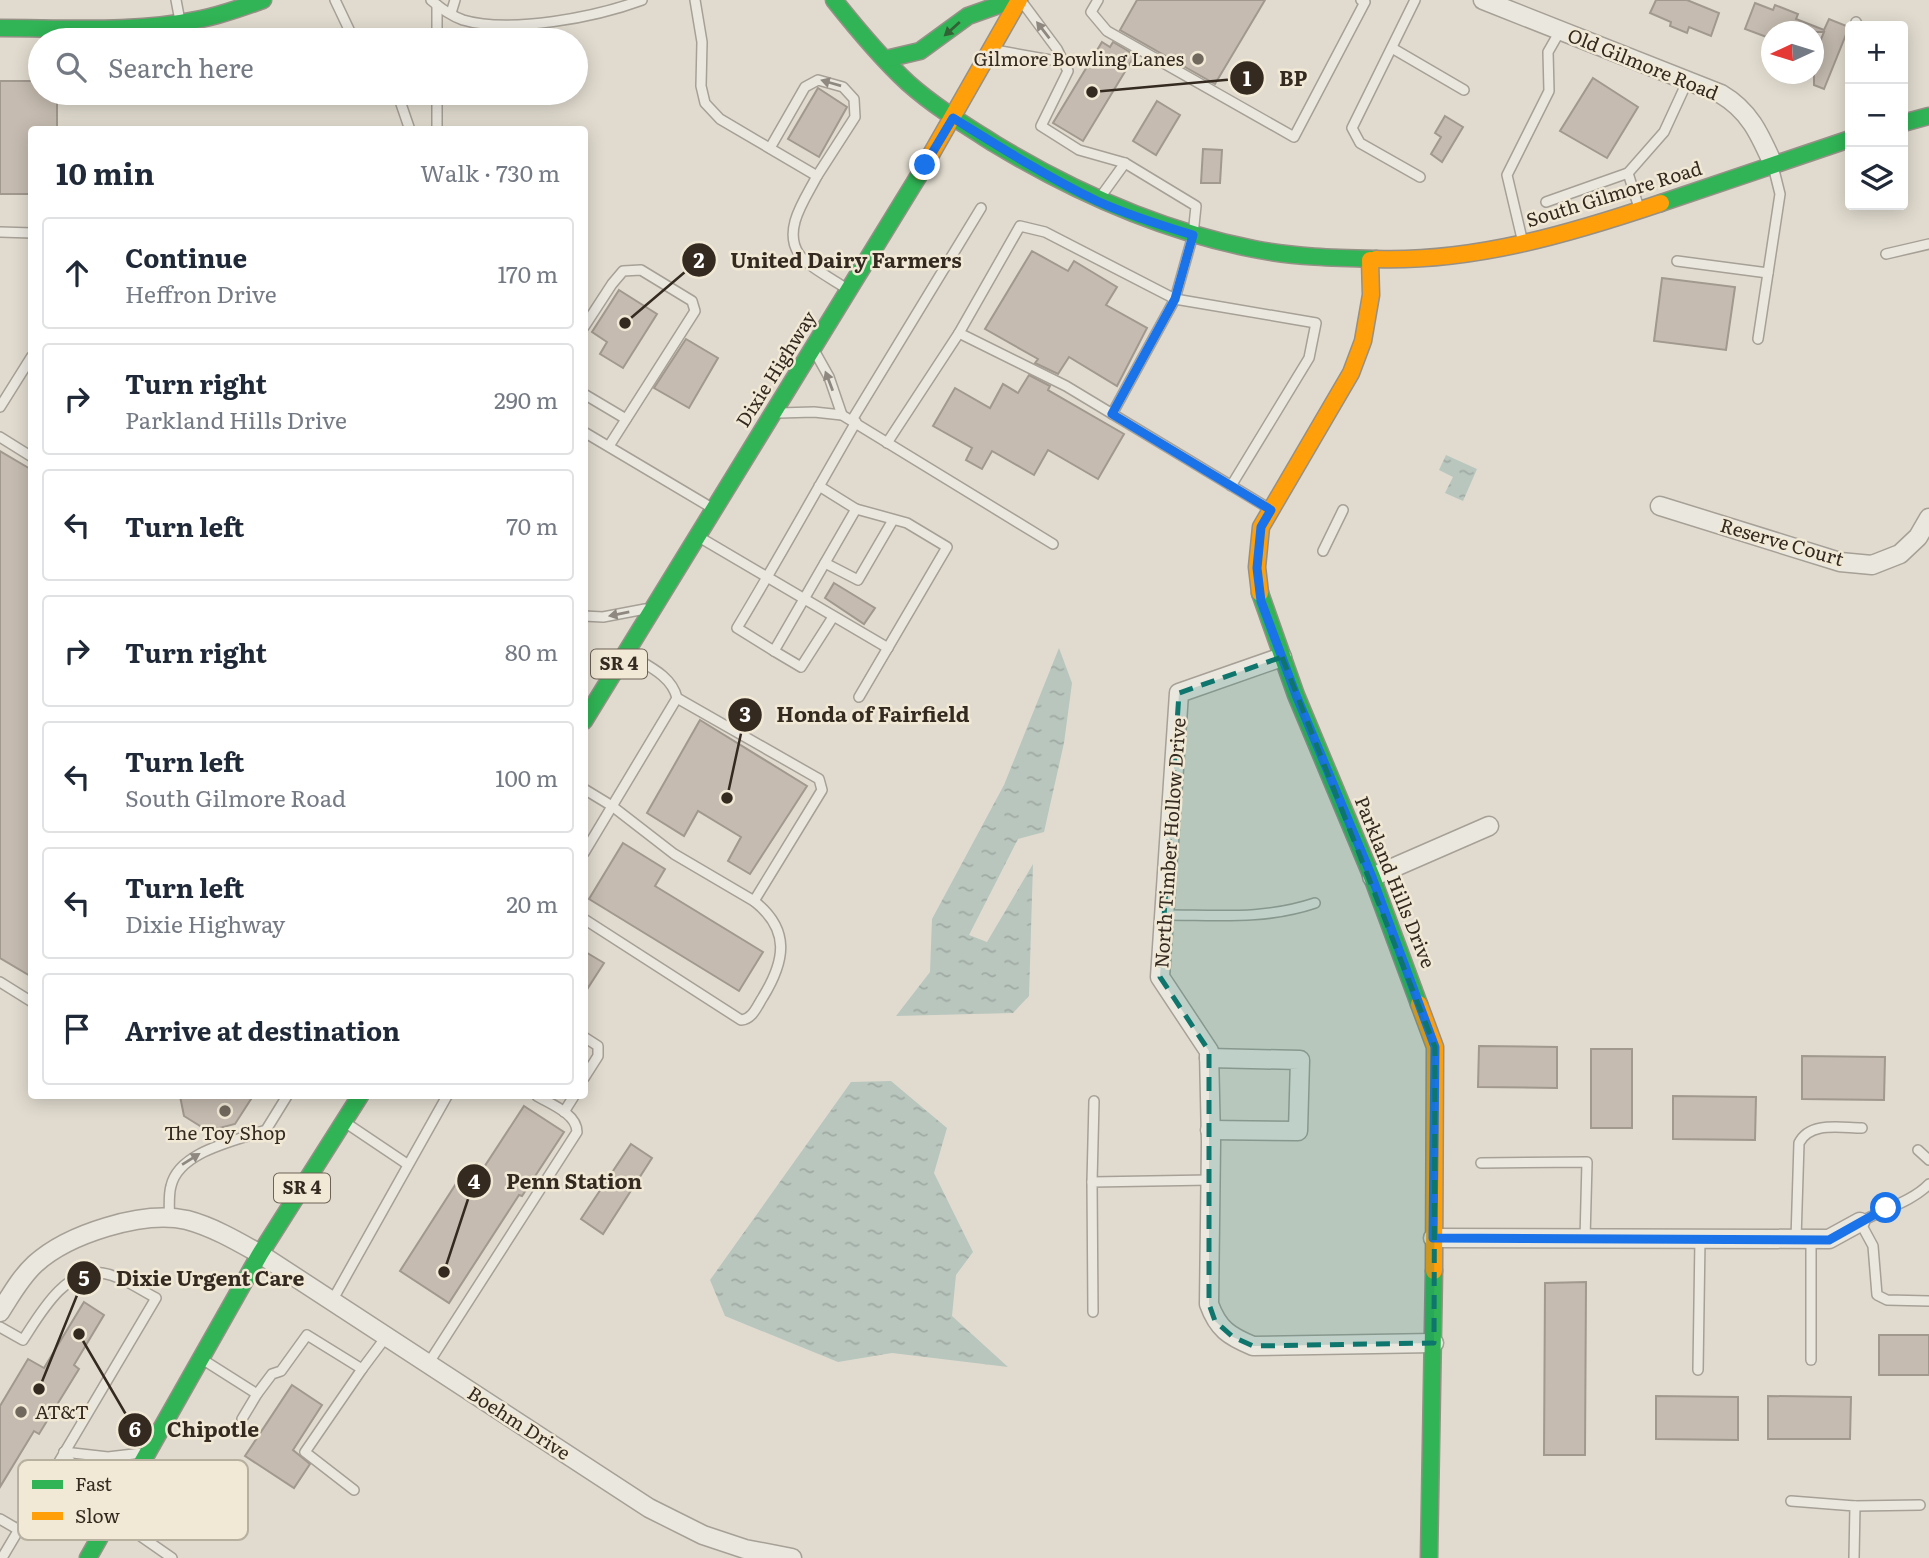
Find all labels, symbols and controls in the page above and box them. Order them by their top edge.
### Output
street label: Old Gilmore Road [1564,20,1723,106]
one-way arrow [944,21,961,36]
north arrow [1761,21,1824,84]
map controls [1845,21,1908,210]
button: + [1845,21,1908,84]
one-way arrow [1036,22,1051,40]
search box [28,28,588,105]
place label: Gilmore Bowling Lanes [974,44,1184,72]
text: Search here [108,47,254,86]
icon: search [52,48,90,86]
marker: Gilmore Bowling Lanes [1190,51,1206,67]
callout: BP [1229,57,1321,99]
text: 1 [1243,61,1252,92]
text: BP [1279,61,1307,92]
one-way arrow [820,78,841,88]
button: − [1845,84,1908,147]
button: layers [1845,147,1908,210]
route end [909,149,940,180]
text: 10 min [56,150,155,194]
street label: South Gilmore Road [1522,153,1705,233]
text: Walk · 730 m [420,155,560,189]
text: Continue [125,237,247,276]
callout: United Dairy Farmers [681,239,975,281]
text: 2 [693,243,705,274]
text: United Dairy Farmers [730,243,962,274]
icon: ahead [58,254,96,292]
text: 170 m [497,256,558,290]
text: Heffron Drive [125,276,277,310]
street label: Dixie Highway [728,305,822,432]
text: Turn right [125,363,267,402]
one-way arrow [823,370,834,391]
icon: right [58,380,96,418]
text: 290 m [494,382,558,416]
text: Parkland Hills Drive [125,402,347,436]
icon: left [58,506,96,544]
text: Turn left [125,506,244,545]
text: 70 m [506,508,558,542]
street label: Reserve Court [1717,510,1848,572]
one-way arrow [608,608,630,619]
icon: right [58,632,96,670]
text: Turn right [125,632,267,671]
text: 80 m [505,634,558,668]
road number: SR 4 [591,650,647,678]
callout: Honda of Fairfield [727,694,984,736]
text: 3 [739,697,751,728]
text: Honda of Fairfield [776,697,970,728]
street label: North Timber Hollow Drive [1146,717,1192,969]
text: Turn left [125,741,244,780]
icon: left [58,758,96,796]
text: 100 m [495,760,558,794]
text: South Gilmore Road [125,780,346,814]
street label: Parkland Hills Drive [1349,791,1443,972]
text: Turn left [125,867,244,906]
icon: left [58,884,96,922]
text: 20 m [506,886,558,920]
text: Dixie Highway [125,906,285,940]
icon: arrive [58,1010,96,1048]
text: Arrive at destination [125,1010,400,1049]
marker: The Toy Shop [217,1103,233,1119]
place label: The Toy Shop [164,1118,286,1146]
one-way arrow [181,1153,201,1166]
callout: Penn Station [457,1160,656,1202]
text: 4 [468,1164,481,1195]
text: Penn Station [506,1164,642,1195]
road number: SR 4 [274,1174,330,1203]
route start [1870,1192,1901,1223]
callout: Dixie Urgent Care [67,1257,318,1299]
text: 5 [78,1261,90,1292]
text: Dixie Urgent Care [116,1261,304,1292]
street label: Boehm Drive [463,1378,577,1466]
place label: AT&T [35,1397,89,1425]
marker: AT&T [13,1404,29,1420]
callout: Chipotle [118,1409,273,1451]
text: 6 [129,1412,141,1443]
text: Chipotle [167,1412,259,1443]
legend [18,1460,248,1540]
text: Fast [75,1469,112,1497]
text: Slow [75,1501,120,1529]

